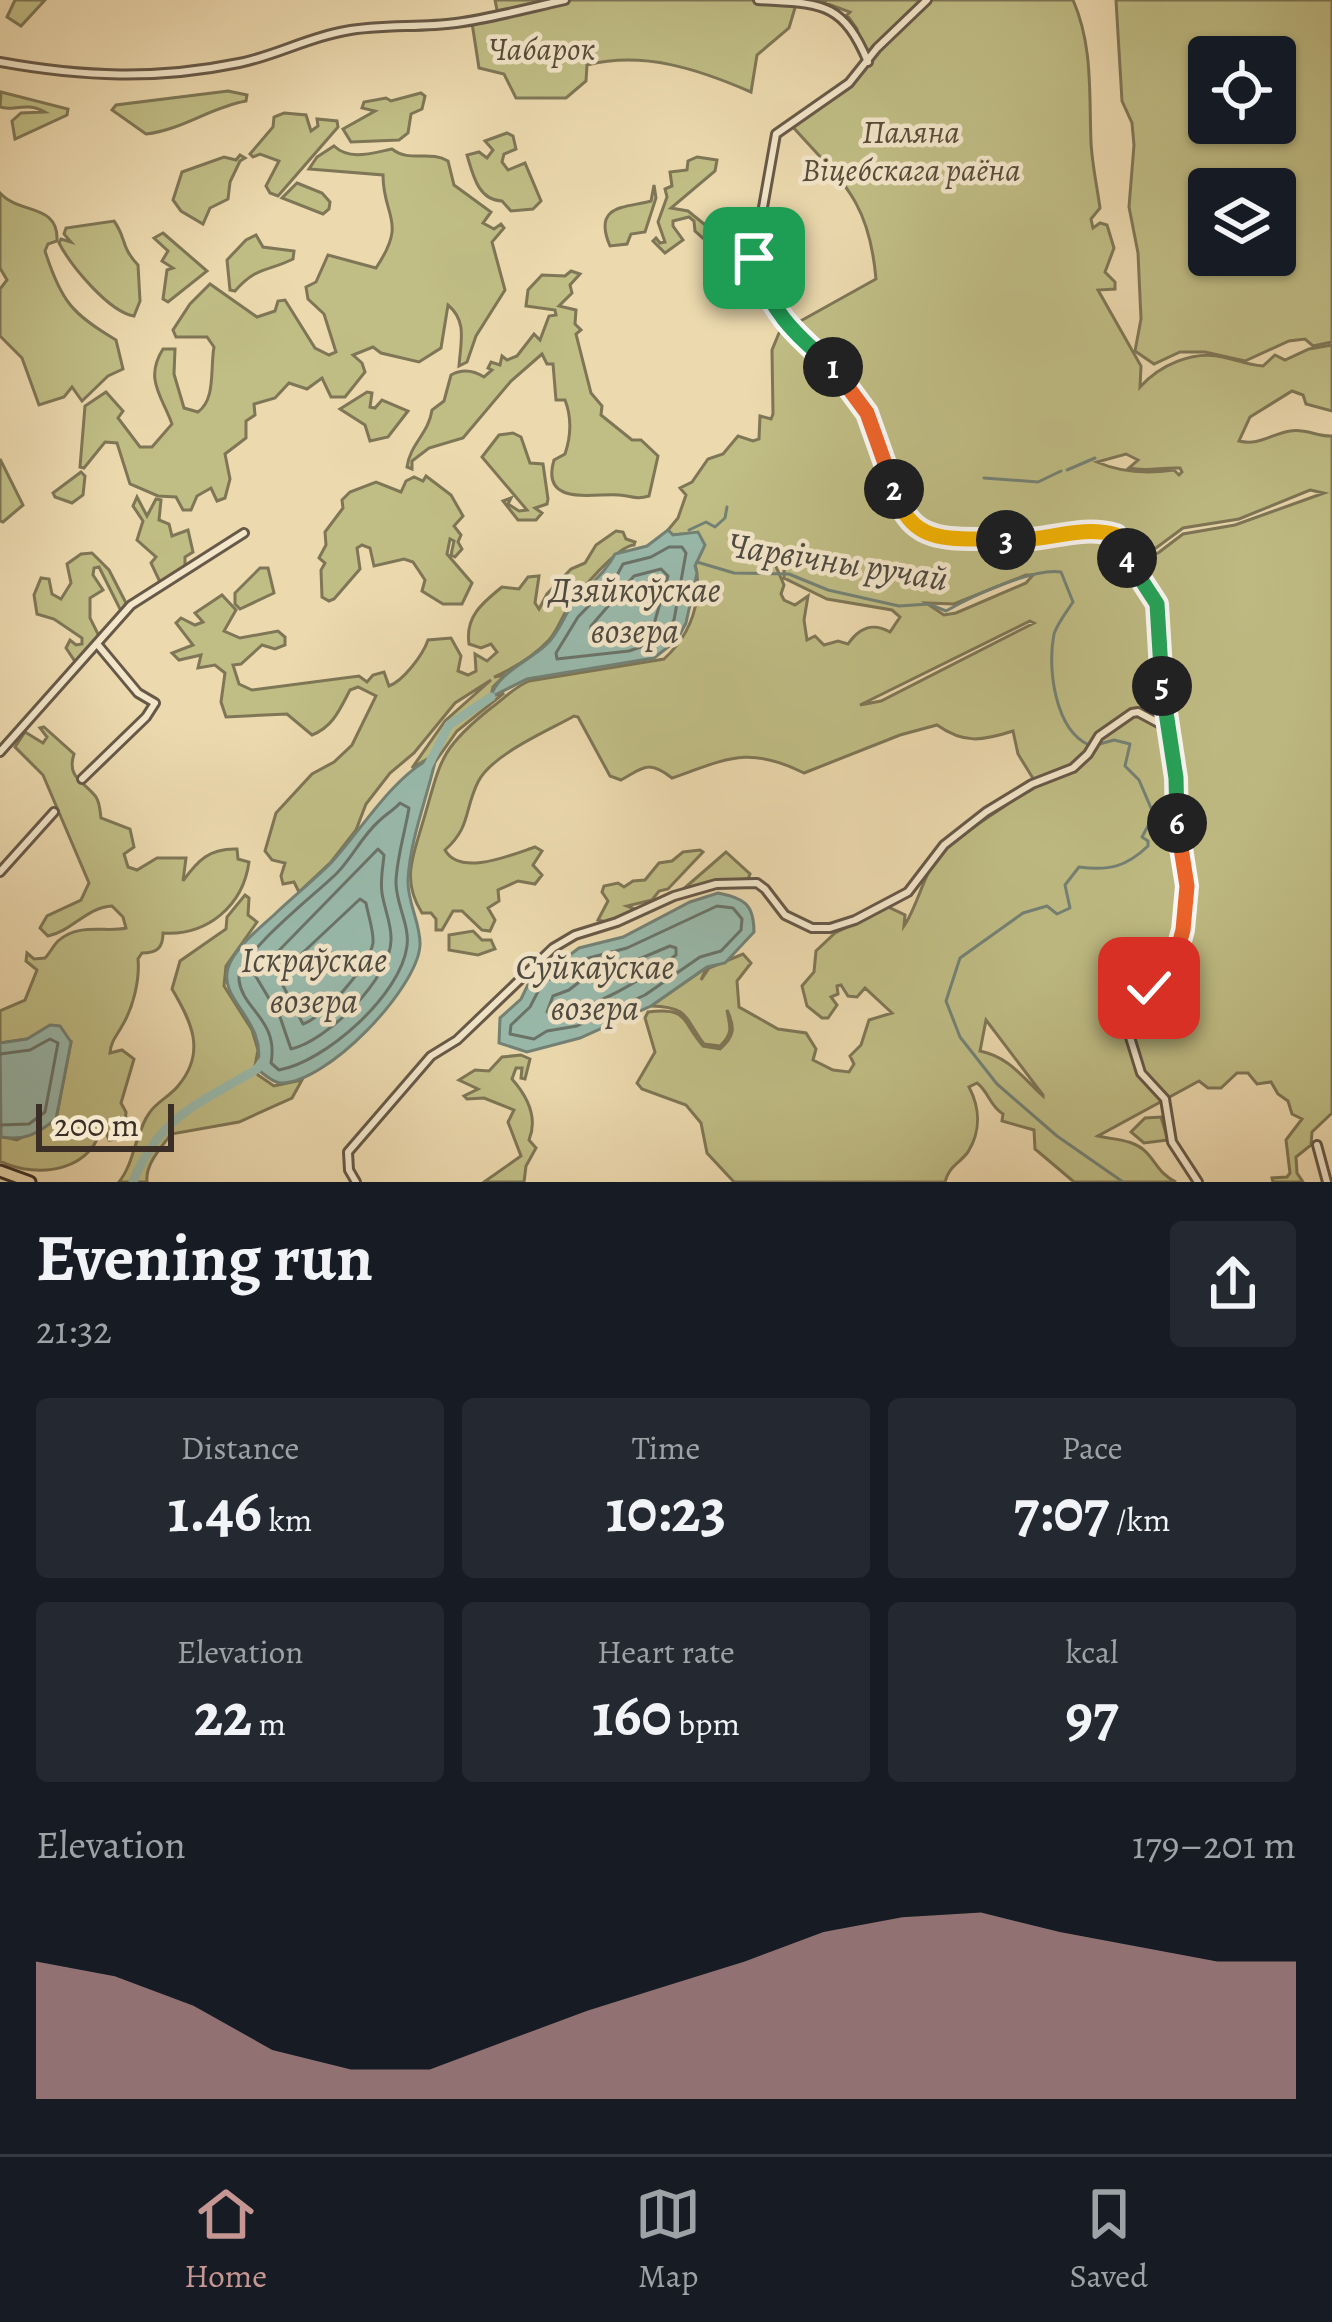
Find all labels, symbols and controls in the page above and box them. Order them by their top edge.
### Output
park label: Чабарок [489,26,596,71]
map controls [1188,36,1296,276]
button: locate [1188,36,1296,144]
park label: Паляна Віцебскага раёна [802,109,1021,192]
button: layers [1188,168,1296,276]
pin [703,207,805,309]
icon: arrive [721,225,787,291]
pin: 1 [803,337,863,397]
text: 1 [827,344,839,389]
pin: 2 [864,459,924,519]
text: 2 [886,466,902,511]
pin: 3 [976,510,1036,570]
text: 3 [999,517,1013,562]
water label: Чарвічны ручай [725,519,951,603]
pin: 4 [1097,528,1157,588]
text: 4 [1119,535,1135,580]
water label: Дзяйкоўскае возера [546,565,721,655]
pin: 5 [1132,656,1192,716]
text: 5 [1155,663,1169,708]
pin: 6 [1147,793,1207,853]
text: 6 [1169,800,1185,845]
water label: Іскраўскае возера [241,935,387,1025]
pin [1098,937,1200,1039]
water label: Суйкаўскае возера [515,942,675,1032]
icon: check [1116,955,1182,1021]
scale bar [36,1098,174,1151]
text: 200 m [54,1102,139,1147]
text: Evening run [36,1213,373,1303]
button: share [1170,1221,1296,1347]
text: 21:32 [36,1303,112,1356]
text: Distance [181,1425,299,1470]
text: Time [632,1425,700,1470]
text: Pace [1061,1425,1123,1470]
text: 1.46 [168,1470,262,1552]
text: 10:23 [606,1470,726,1552]
text: 7:07 [1014,1470,1109,1552]
text: km [262,1497,312,1542]
text: /km [1109,1497,1170,1542]
text: Elevation [177,1629,303,1674]
text: Heart rate [597,1629,735,1674]
text: kcal [1066,1629,1118,1674]
text: 22 [194,1674,252,1756]
text: 160 [592,1674,672,1756]
text: 97 [1065,1674,1119,1756]
text: m [252,1701,286,1746]
text: bpm [672,1701,740,1746]
text: Elevation [36,1818,186,1871]
text: 179–201 m [1132,1818,1296,1871]
tab: Home [184,2181,267,2298]
tab: Map [635,2181,701,2298]
tab: Saved [1070,2181,1148,2298]

